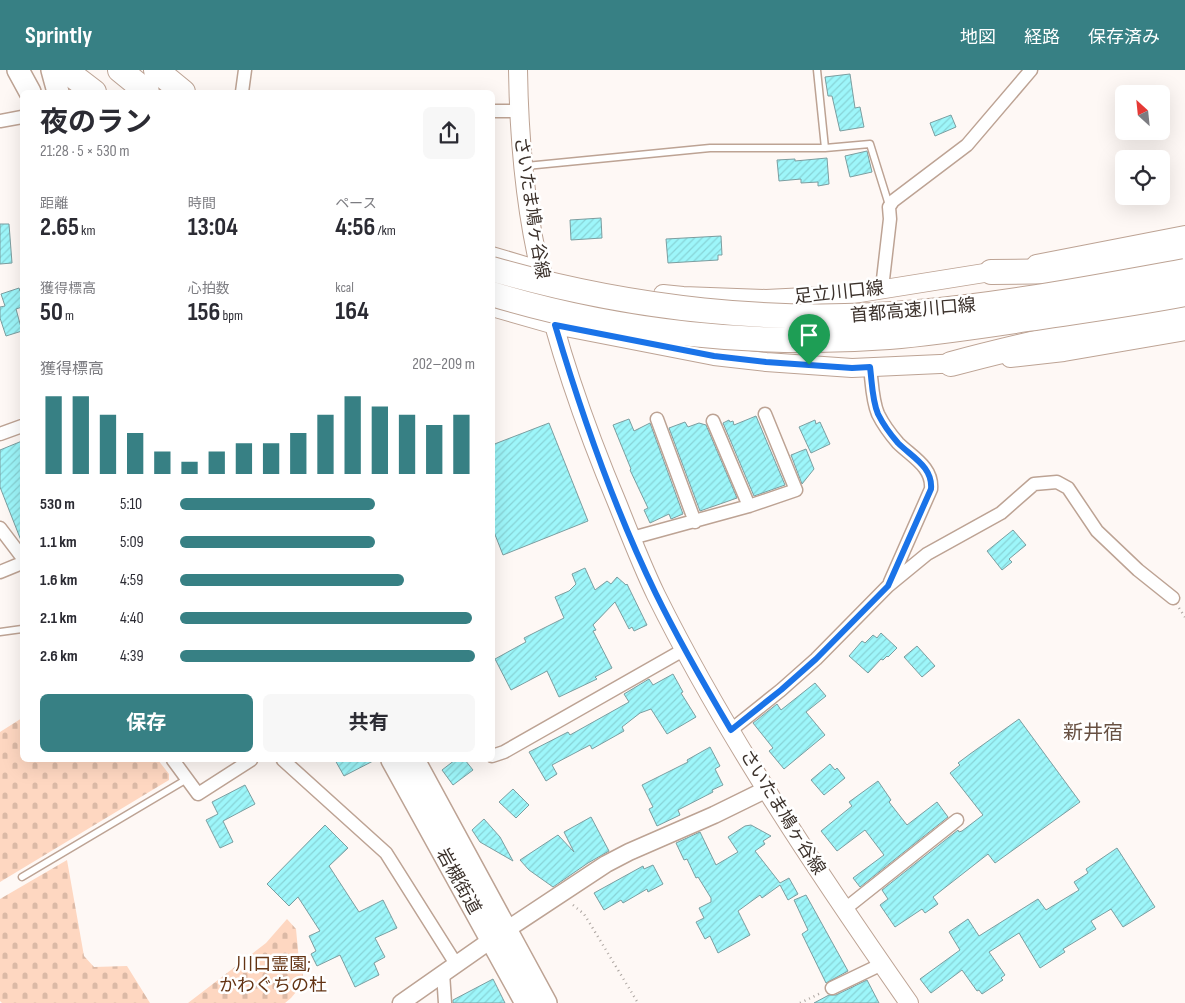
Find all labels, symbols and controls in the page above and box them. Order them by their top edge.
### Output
text: Sprintly [25,21,92,50]
text: 地図 [960,27,996,48]
text: 経路 [1024,27,1060,48]
text: 保存済み [1088,27,1160,48]
north arrow [1115,85,1170,140]
map controls [1115,85,1170,205]
text: 夜のラン [40,106,152,139]
button: share [423,107,475,159]
street label: さいたま鳩ヶ谷線 [510,136,553,281]
text: 21:28 · 5 × 530 m [40,142,130,161]
button: locate [1115,150,1170,205]
text: 距離 [40,195,68,212]
text: 時間 [188,195,216,212]
text: ペース [335,195,377,212]
text: 2.65 [40,212,79,243]
text: 13:04 [188,212,238,243]
text: 4:56 [335,212,375,243]
text: km [79,222,95,239]
text: /km [375,222,396,239]
street label: 足立川口線 [793,277,885,308]
text: kcal [335,279,354,296]
text: 獲得標高 [40,280,96,297]
text: 心拍数 [188,280,230,297]
street label: 首都高速川口線 [849,295,977,326]
text: 164 [335,296,369,327]
text: 50 [40,297,63,328]
text: 156 [188,297,220,328]
text: m [63,307,74,324]
text: bpm [220,307,243,324]
pin [788,314,830,365]
icon: arrive [795,321,823,349]
text: 202–209 m [412,355,475,374]
text: 獲得標高 [40,360,104,379]
text: 530 m [40,495,75,514]
text: 5:10 [120,495,142,514]
text: 1.1 km [40,533,77,552]
text: 5:09 [120,533,144,552]
text: 1.6 km [40,571,77,590]
text: 4:59 [120,571,143,590]
text: 2.1 km [40,609,77,628]
text: 4:40 [120,609,144,628]
text: 2.6 km [40,647,78,666]
text: 4:39 [120,647,144,666]
button: 保存 [40,694,253,752]
button: 共有 [263,694,475,752]
district label: 新井宿 [1063,721,1123,745]
street label: さいたま鳩ヶ谷線 [736,746,829,879]
street label: 岩槻街道 [432,845,485,918]
park label: 川口霊園; かわぐちの杜 [219,954,327,996]

